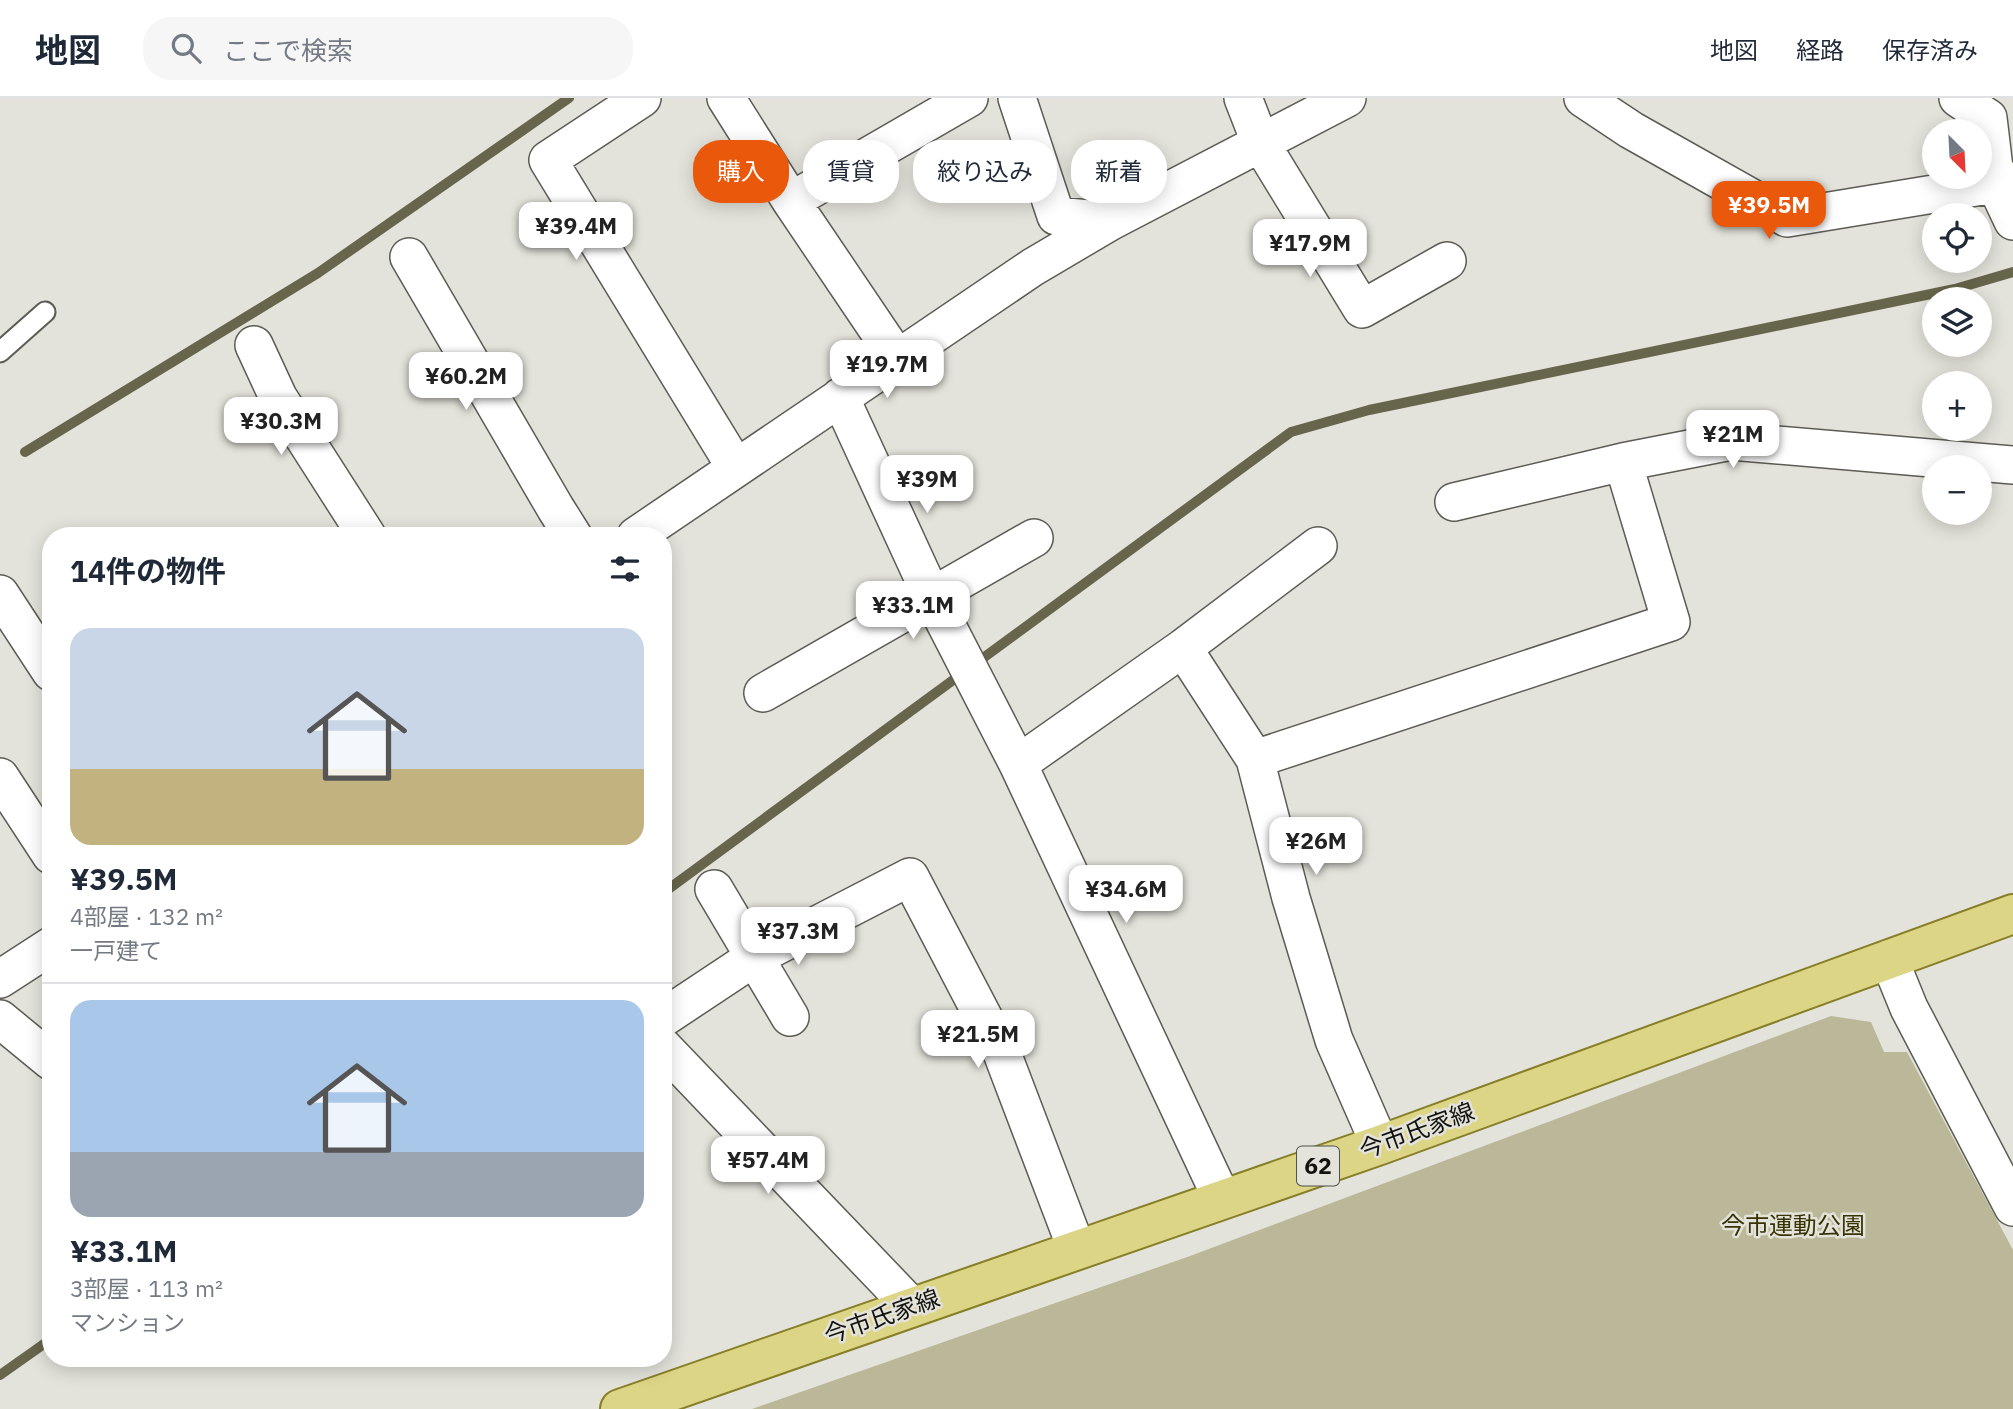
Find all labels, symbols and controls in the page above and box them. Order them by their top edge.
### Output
search box [143,17,633,80]
text: 地図 [35,28,101,71]
icon: search [167,29,205,67]
text: ここで検索 [223,33,353,67]
text: 地図 [1710,34,1758,66]
text: 経路 [1796,34,1844,66]
text: 保存済み [1882,34,1978,66]
north arrow [1922,119,1992,189]
map controls [1922,119,1992,525]
chip: 購入 [693,140,789,203]
chip: 賃貸 [803,140,899,203]
chip: 絞り込み [913,140,1057,203]
chip: 新着 [1071,140,1167,203]
pin: ¥39.5M [1712,181,1826,241]
text: ¥39.5M [1728,189,1810,219]
pin: ¥39.4M [519,202,633,262]
button: locate [1922,203,1992,273]
text: ¥39.4M [535,210,617,240]
pin: ¥17.9M [1253,220,1367,279]
text: ¥17.9M [1269,227,1351,257]
button: layers [1922,287,1992,357]
pin: ¥19.7M [830,341,944,400]
text: ¥19.7M [846,348,928,378]
pin: ¥60.2M [409,352,523,412]
text: ¥60.2M [425,360,507,390]
button: + [1922,371,1992,441]
pin: ¥30.3M [224,398,338,457]
text: ¥30.3M [240,405,322,435]
pin: ¥21M [1692,410,1774,470]
text: ¥21M [1702,418,1764,448]
button: − [1922,455,1992,525]
pin: ¥39M [886,456,968,515]
text: ¥39M [896,463,958,493]
icon: filters [606,550,644,588]
text: 14件の物件 [70,551,226,590]
pin: ¥33.1M [856,582,970,641]
text: ¥33.1M [872,589,954,619]
icon: home [294,673,420,799]
pin: ¥26M [1275,818,1357,877]
text: ¥26M [1285,825,1347,855]
text: ¥39.5M [70,859,177,898]
pin: ¥34.6M [1069,866,1183,925]
text: ¥34.6M [1085,873,1167,903]
text: 4部屋 · 132 m² [70,901,223,931]
pin: ¥37.3M [741,908,855,967]
text: ¥37.3M [757,915,839,945]
text: 一戸建て [70,935,162,965]
pin: ¥21.5M [921,1010,1035,1070]
text: ¥21.5M [937,1018,1019,1048]
icon: home [294,1045,420,1171]
street label: 今市氏家線 [1355,1095,1479,1166]
pin: ¥57.4M [711,1136,825,1196]
text: ¥57.4M [727,1144,809,1174]
road number: 62 [1297,1147,1339,1186]
park label: 今市運動公園 [1721,1209,1865,1241]
text: ¥33.1M [70,1231,177,1270]
text: 3部屋 · 113 m² [70,1273,223,1303]
street label: 今市氏家線 [820,1281,944,1351]
text: マンション [70,1307,185,1337]

